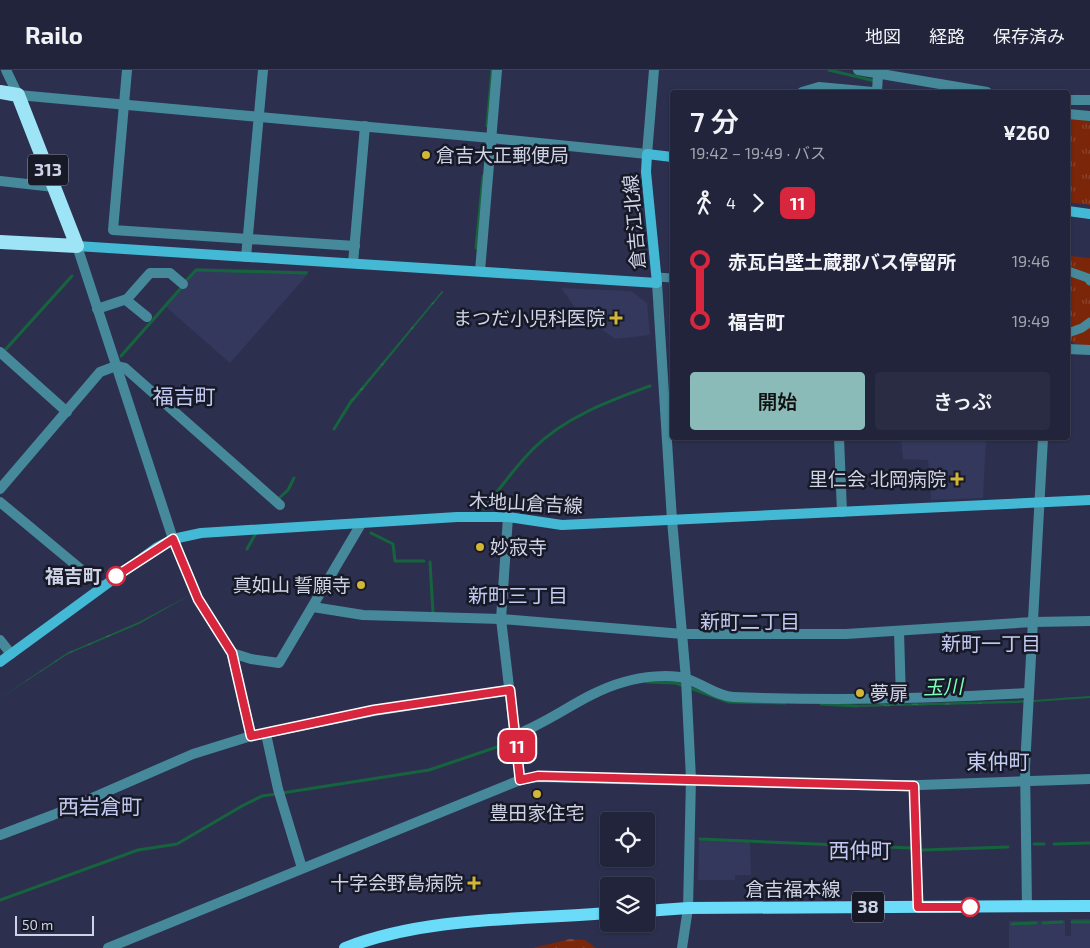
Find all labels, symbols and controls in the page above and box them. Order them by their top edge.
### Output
text: Railo [25,20,83,49]
text: 地図 [865,25,901,47]
text: 経路 [929,25,965,47]
text: 保存済み [993,25,1065,47]
text: 7 分 [690,104,739,138]
text: ¥260 [1003,121,1050,144]
place label: 倉吉大正郵便局 [436,143,569,166]
text: 19:42 – 19:49 · バス [690,143,826,162]
marker: 倉吉大正郵便局 [420,149,432,161]
road number: 313 [28,154,68,186]
street label: 倉吉江北線 [618,174,649,270]
icon: walk [690,189,718,217]
icon: forward [744,189,772,217]
text: 11 [790,192,805,214]
text: 4 [726,193,736,212]
text: 赤瓦白壁土蔵郡バス停留所 [728,250,956,273]
text: 19:46 [1012,251,1050,270]
place label: まつだ小児科医院 [453,306,605,329]
text: 福吉町 [728,310,785,333]
marker: まつだ小児科医院 [609,311,623,325]
text: 19:49 [1012,311,1050,330]
button: 開始 [690,372,865,430]
button: きっぷ [875,372,1050,430]
district label: 福吉町 [153,383,216,408]
place label: 里仁会 北岡病院 [809,467,946,490]
marker: 里仁会 北岡病院 [950,472,964,486]
street label: 木地山倉吉線 [468,488,584,517]
place label: 妙寂寺 [490,535,547,558]
marker: 妙寂寺 [474,541,486,553]
place label: 福吉町 [45,564,102,587]
marker: 福吉町 [106,566,126,586]
place label: 真如山 誓願寺 [233,573,351,596]
marker: 真如山 誓願寺 [355,579,367,591]
district label: 新町三丁目 [468,583,568,607]
district label: 新町二丁目 [700,609,800,633]
district label: 新町一丁目 [941,631,1041,655]
water label: 玉川 [923,673,965,699]
place label: 夢扉 [870,681,908,704]
marker: 夢扉 [854,687,866,699]
line badge: 11 [494,730,540,762]
text: 11 [509,735,525,757]
district label: 東仲町 [967,748,1030,773]
marker: 豊田家住宅 [531,788,543,800]
district label: 西岩倉町 [58,793,142,818]
place label: 豊田家住宅 [489,801,585,824]
map controls [600,812,655,932]
button: locate [600,812,655,867]
district label: 西仲町 [829,837,892,862]
place label: 十字会野島病院 [330,871,463,894]
marker: 十字会野島病院 [467,876,481,890]
button: layers [600,877,655,932]
street label: 倉吉福本線 [745,877,841,900]
road number: 38 [852,892,884,922]
unlabelled marker [960,897,980,917]
scale bar [15,913,94,936]
text: 50 m [22,916,53,933]

